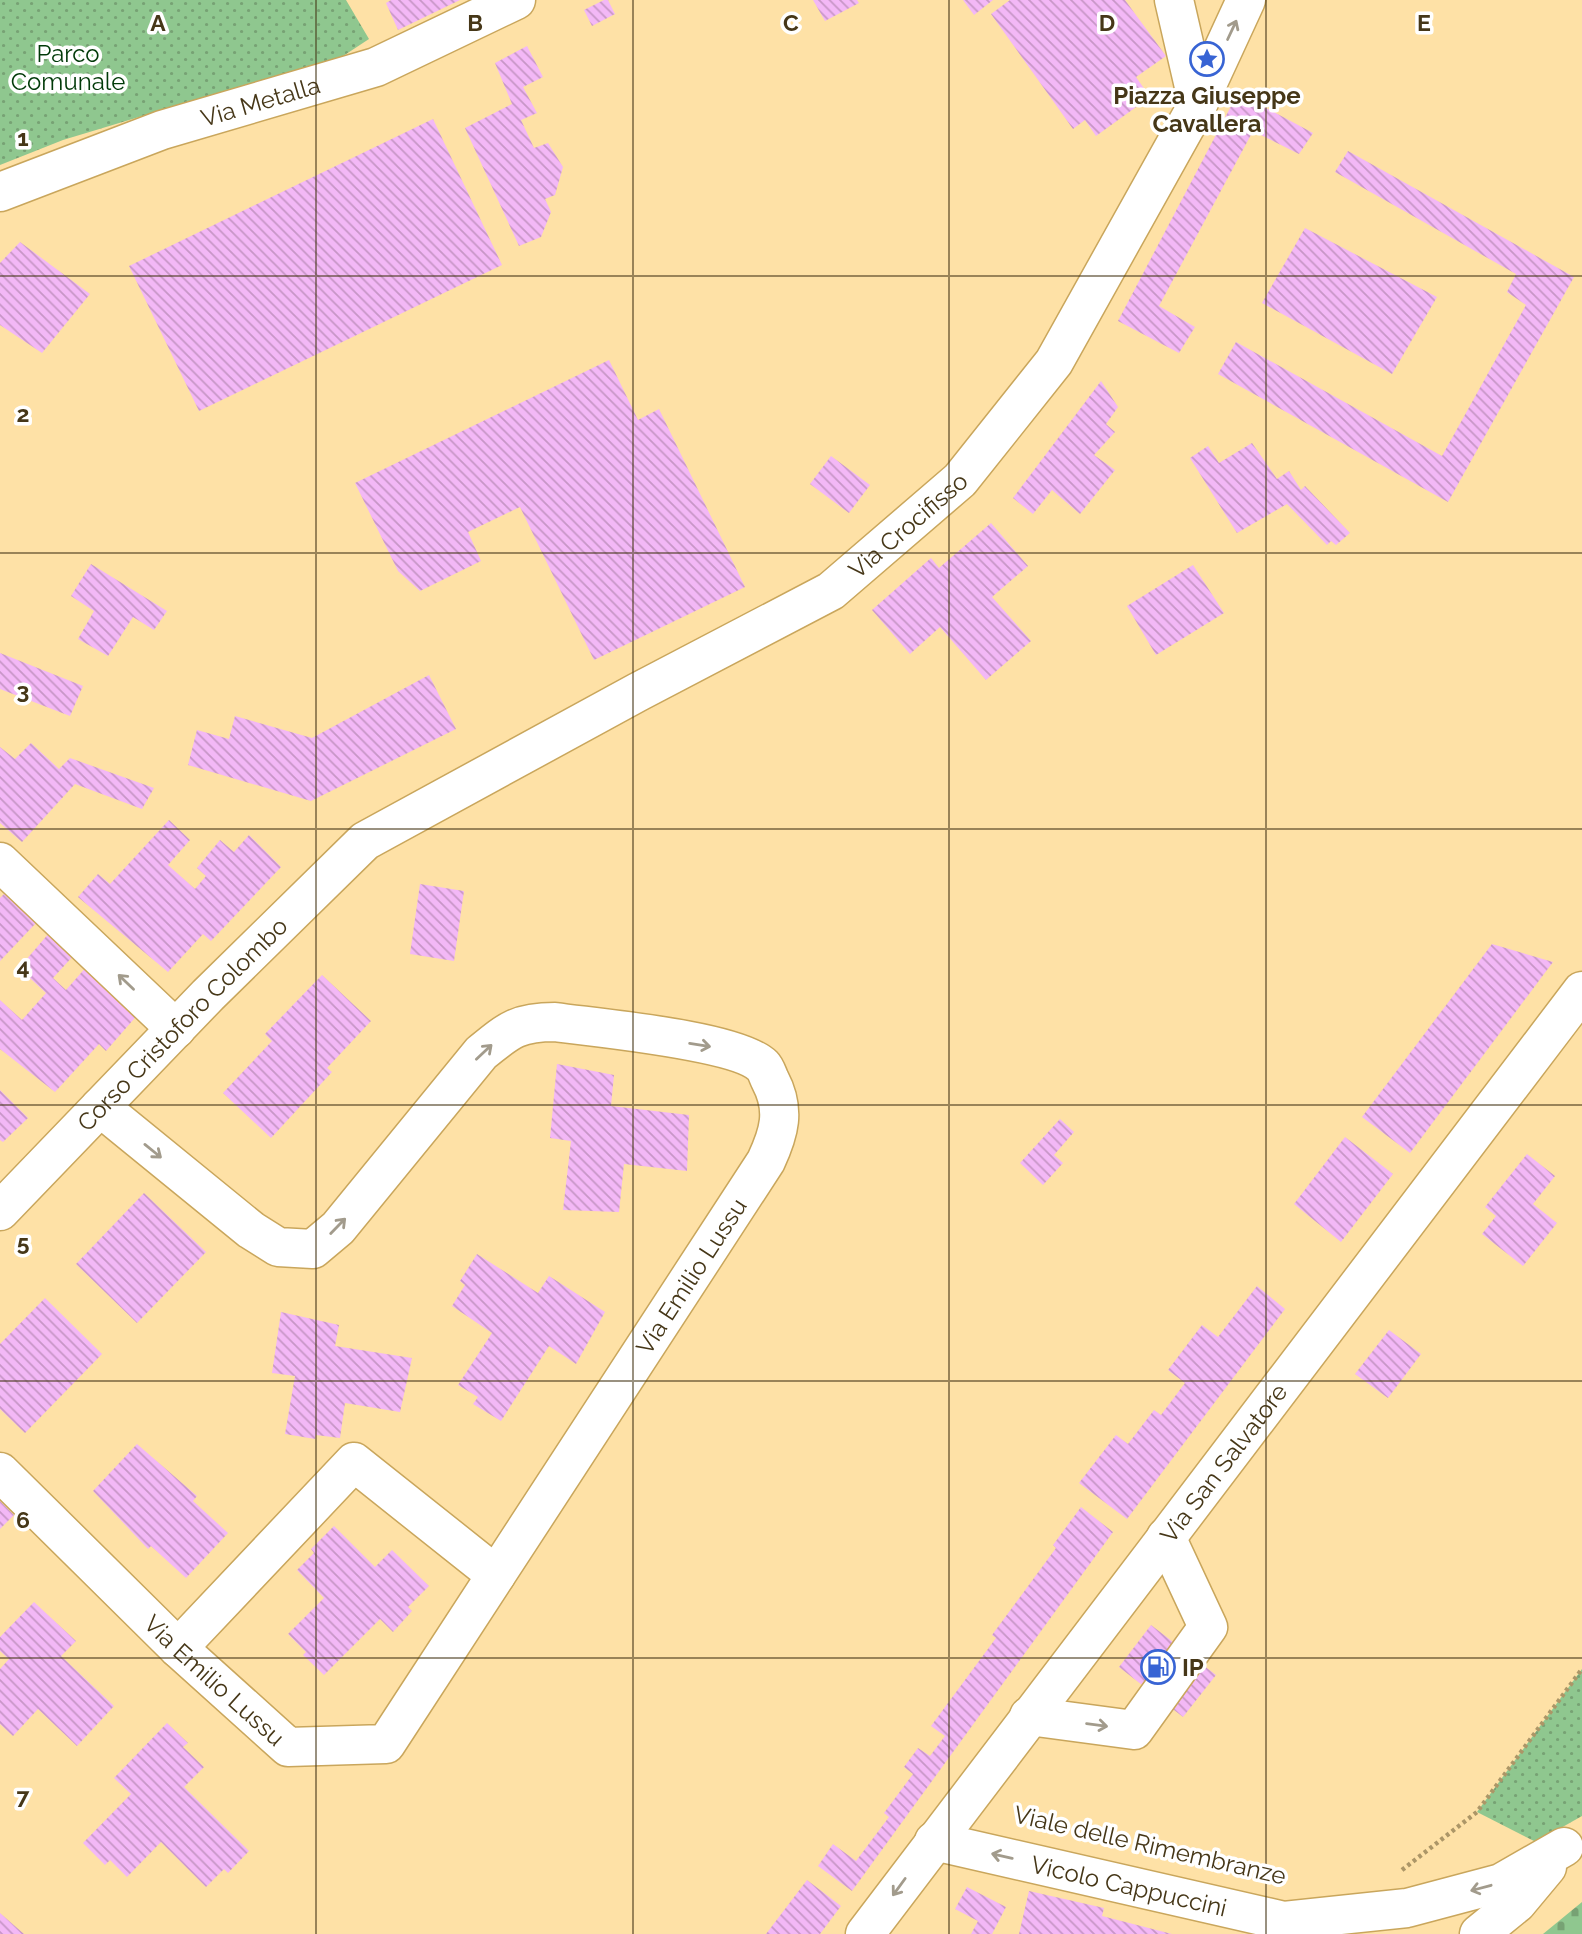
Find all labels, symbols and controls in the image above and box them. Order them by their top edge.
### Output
text: A [150,9,166,36]
text: B [467,9,483,36]
text: C [783,9,799,36]
text: D [1099,9,1115,36]
text: E [1417,9,1431,36]
one-way arrow [1226,20,1239,41]
park label: Parco Comunale [11,39,125,96]
place icon: Piazza Giuseppe Cavallera [1188,40,1226,78]
street label: Via Metalla [197,70,323,132]
place label: Piazza Giuseppe Cavallera [1113,81,1301,138]
text: 1 [17,124,29,151]
text: 2 [17,400,29,427]
street label: Via Crocifisso [842,466,973,584]
text: 3 [17,677,29,704]
street label: Corso Cristoforo Colombo [71,911,293,1137]
text: 4 [16,953,30,980]
one-way arrow [118,973,135,990]
one-way arrow [688,1038,711,1051]
one-way arrow [475,1043,492,1060]
one-way arrow [143,1143,161,1158]
street label: Via Emilio Lussu [630,1193,752,1359]
one-way arrow [330,1218,347,1235]
text: 5 [17,1229,30,1256]
street label: Via San Salvatore [1154,1378,1293,1548]
text: 6 [16,1506,30,1533]
street label: Via Emilio Lussu [138,1608,291,1752]
fuel station icon: IP [1139,1648,1177,1686]
place label: IP [1182,1653,1204,1682]
one-way arrow [1085,1718,1108,1731]
text: 7 [17,1782,30,1809]
street label: Viale delle Rimembranze [1011,1800,1289,1890]
one-way arrow [991,1849,1014,1863]
street label: Vicolo Cappuccini [1028,1849,1230,1922]
one-way arrow [892,1878,907,1897]
one-way arrow [1470,1882,1493,1895]

